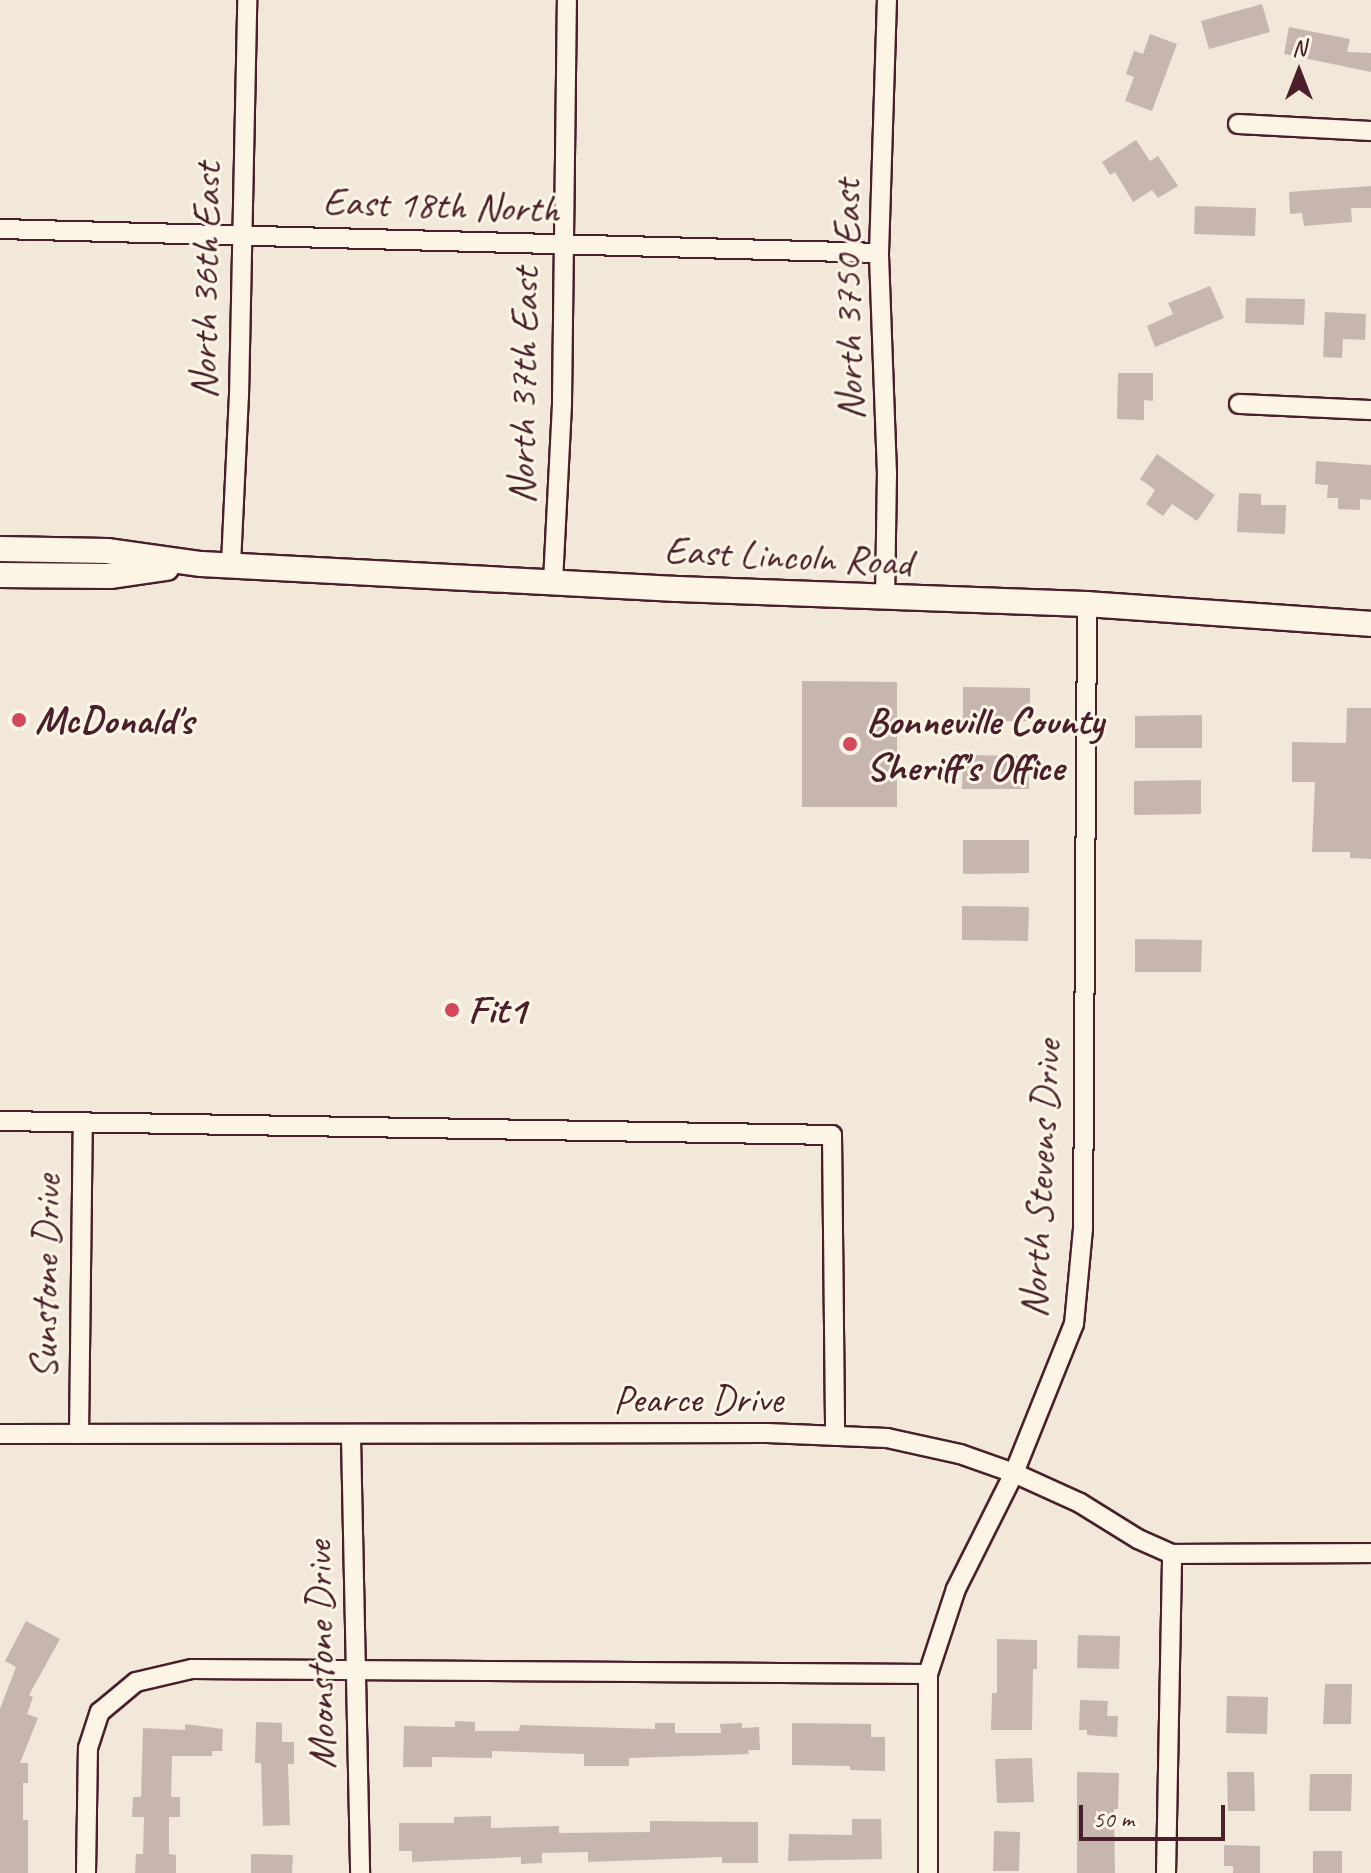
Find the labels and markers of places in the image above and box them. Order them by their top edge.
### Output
place label: McDonald's [35,696,193,744]
place label: Bonneville County Sheriff's Office [866,697,1103,791]
marker: McDonald's [10,711,28,729]
marker: Bonneville County Sheriff's Office [841,735,859,753]
place label: Fit1 [468,986,526,1034]
marker: Fit1 [443,1001,461,1019]

